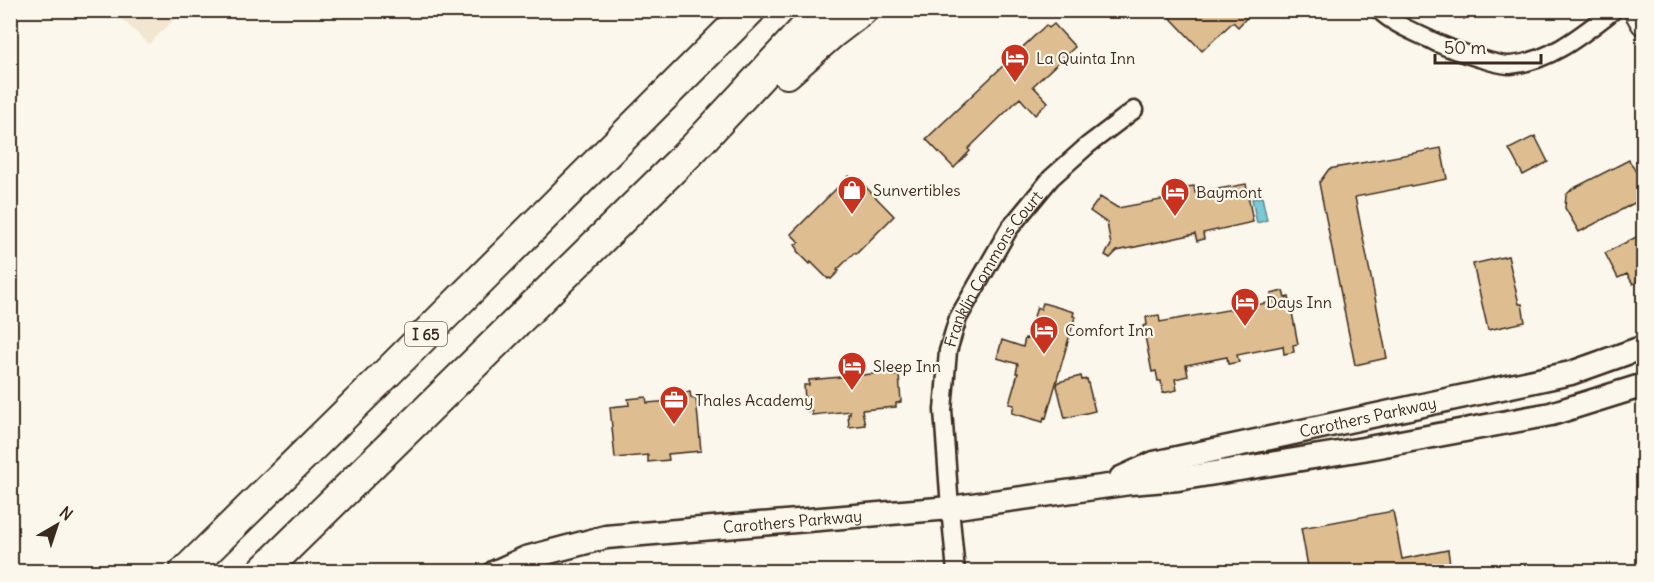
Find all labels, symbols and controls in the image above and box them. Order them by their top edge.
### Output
scale bar [1435,27,1542,65]
text: 50 m [1444,36,1486,59]
hotel icon: La Quinta Inn [999,42,1031,84]
place label: La Quinta Inn [1036,48,1135,68]
shop icon: Sunvertibles [836,174,868,216]
hotel icon: Baymont [1159,176,1191,218]
place label: Sunvertibles [873,180,961,200]
place label: Baymont [1196,182,1263,202]
street label: Franklin Commons Court [940,186,1047,349]
hotel icon: Days Inn [1229,286,1261,328]
place label: Days Inn [1266,292,1332,312]
hotel icon: Comfort Inn [1028,314,1060,356]
place label: Comfort Inn [1065,320,1153,340]
road number: I 65 [405,322,447,346]
hotel icon: Sleep Inn [836,350,868,392]
place label: Sleep Inn [873,356,941,376]
office icon: Thales Academy [658,384,690,426]
place label: Thales Academy [695,390,813,410]
street label: Carothers Parkway [1298,392,1438,441]
north arrow [27,495,87,555]
text: N [56,502,77,525]
street label: Carothers Parkway [722,505,863,537]

